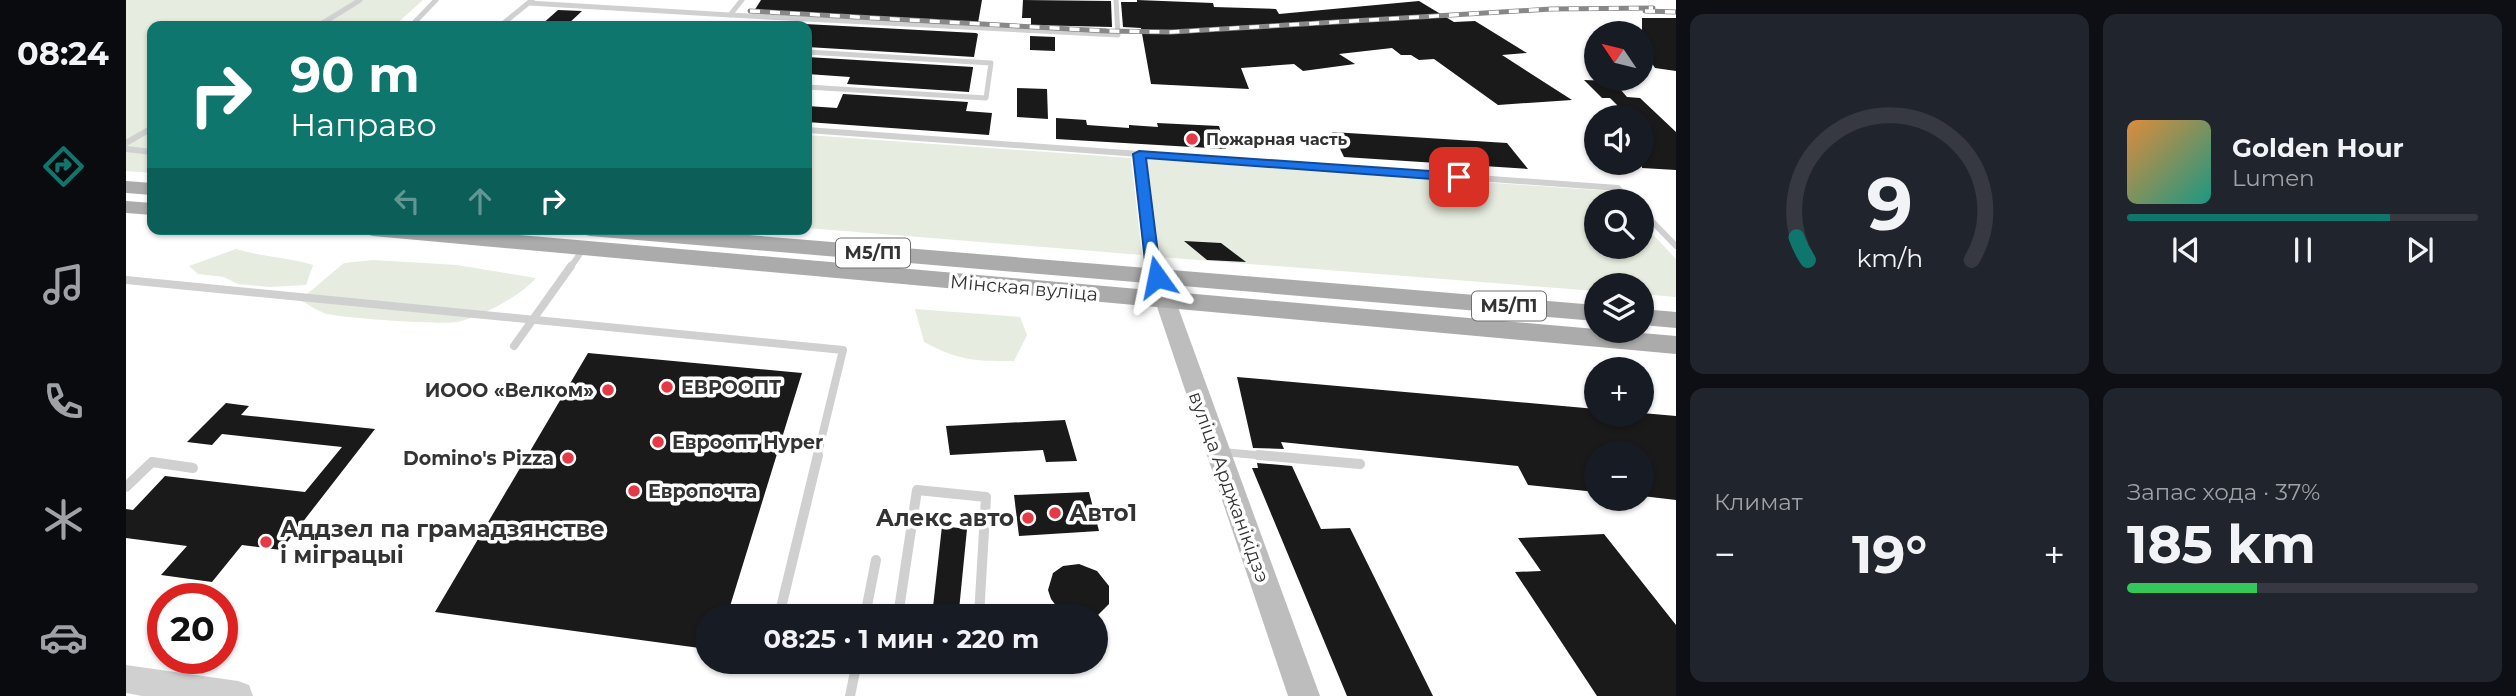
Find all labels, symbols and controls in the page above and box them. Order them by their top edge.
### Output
north arrow [1584,21,1654,91]
map controls [1584,21,1654,511]
text: 08:24 [17,34,109,73]
text: 90 m [290,45,420,104]
icon: right [175,49,266,140]
text: Направо [290,105,437,144]
button: sound [1584,105,1654,175]
place label: Пожарная часть [1206,130,1348,149]
marker: Пожарная часть [1184,131,1200,147]
text: Golden Hour [2232,132,2404,164]
icon: directions [39,142,88,191]
pin [1429,147,1489,207]
icon: arrive [1440,158,1478,196]
text: 9 [1866,161,1913,249]
text: Lumen [2232,164,2315,192]
icon: left [388,182,426,220]
icon: ahead [461,182,499,220]
icon: right [534,182,572,220]
button: search [1584,189,1654,259]
icon: previous [2167,231,2205,269]
icon: pause [2284,231,2322,269]
icon: next [2401,231,2439,269]
road number: М5/П1 [836,239,910,268]
position arrow [1120,240,1194,314]
text: km/h [1856,243,1923,273]
icon: music [39,260,88,309]
street label: Мінская вуліца [949,270,1099,306]
button: layers [1584,273,1654,343]
road number: М5/П1 [1472,292,1546,320]
button: + [1584,357,1654,427]
place label: ЕВРООПТ [681,376,781,399]
icon: phone [39,377,88,426]
place label: ИООО «Велком» [425,379,594,402]
marker: ЕВРООПТ [659,379,675,395]
marker: ИООО «Велком» [600,382,616,398]
street label: вуліца Арджанікідзэ [1184,388,1274,586]
place label: Евроопт Hyper [672,431,823,454]
marker: Евроопт Hyper [650,434,666,450]
button: − [1584,441,1654,511]
place label: Domino's Pizza [403,447,554,470]
marker: Domino's Pizza [560,450,576,466]
text: Запас хода · 37% [2127,478,2320,506]
place label: Европочта [648,480,757,503]
marker: Европочта [626,483,642,499]
text: Климат [1714,488,1803,516]
icon: climate [39,495,88,544]
place label: Авто1 [1069,499,1137,527]
place label: Алекс авто [876,504,1014,532]
marker: Авто1 [1047,505,1063,521]
marker: Алекс авто [1020,510,1036,526]
text: 185 km [2127,513,2316,576]
place label: Аддзел па грамадзянстве і міграцыі [280,515,605,569]
text: 19° [1852,523,1927,586]
text: − [1714,531,1736,578]
text: + [2043,531,2065,578]
marker: Аддзел па грамадзянстве і міграцыі [258,534,274,550]
speed limit sign: 20 [147,583,238,674]
icon: car [39,613,88,662]
text: 08:25 · 1 мин · 220 m [764,623,1039,655]

